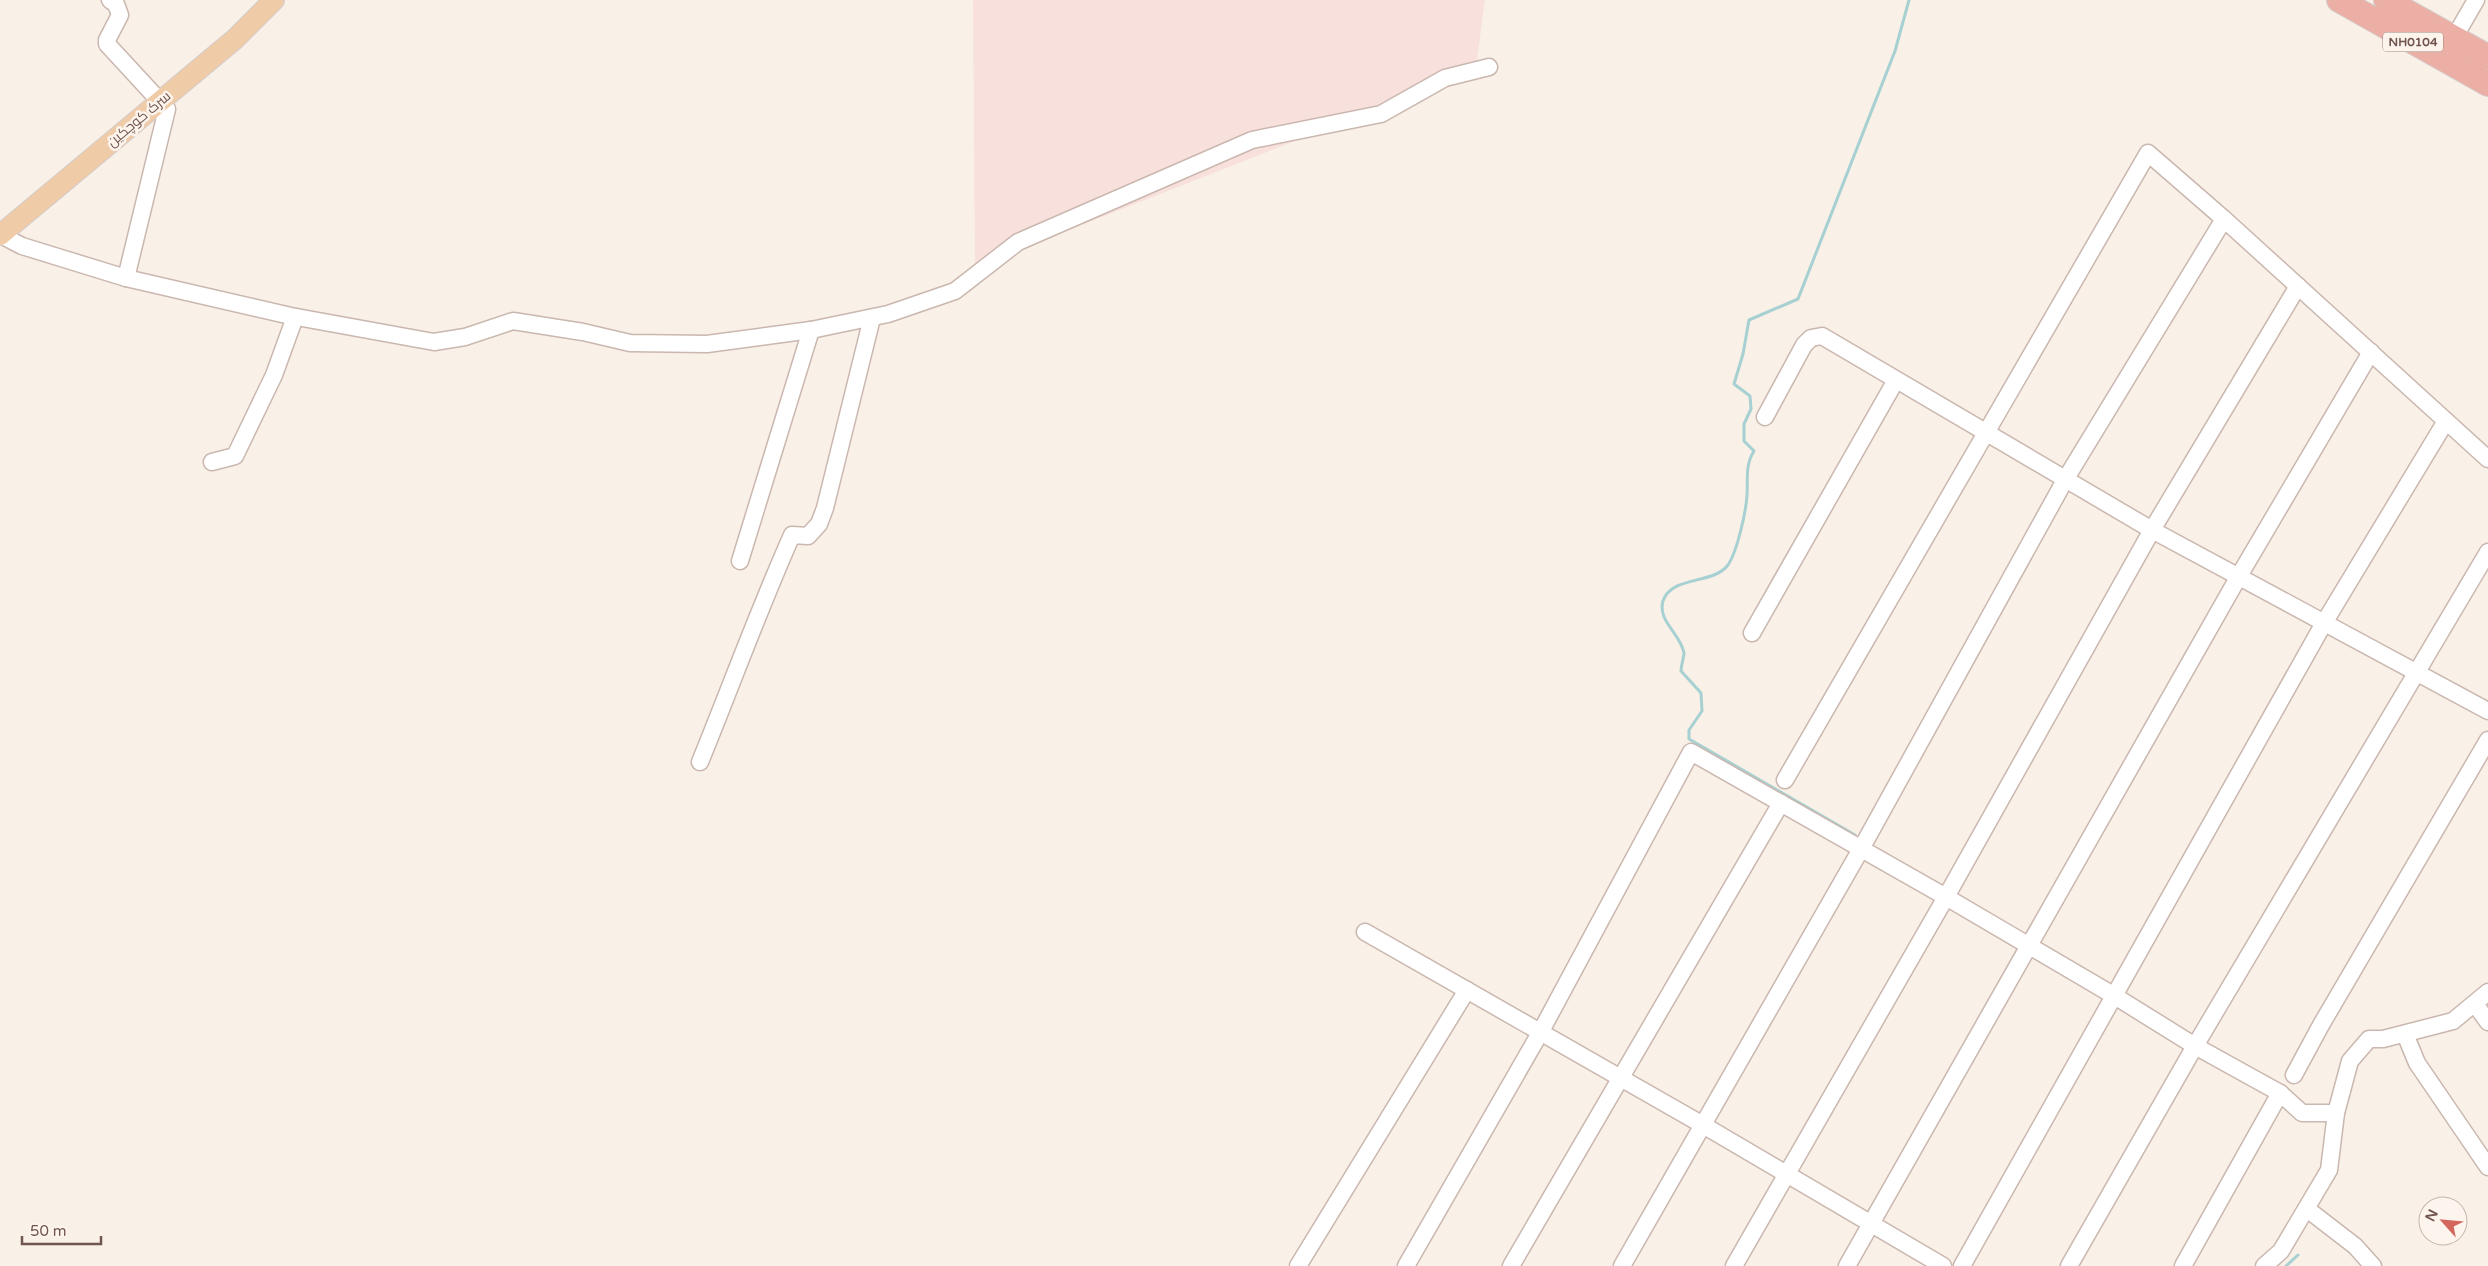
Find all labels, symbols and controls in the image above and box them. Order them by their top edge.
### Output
road number: NH0104 [2383,32,2443,52]
street label: سرک کوچکین [104,87,175,151]
north arrow [2418,1196,2468,1246]
text: N [2422,1206,2442,1224]
scale bar [22,1214,101,1246]
text: 50 m [30,1222,67,1240]

